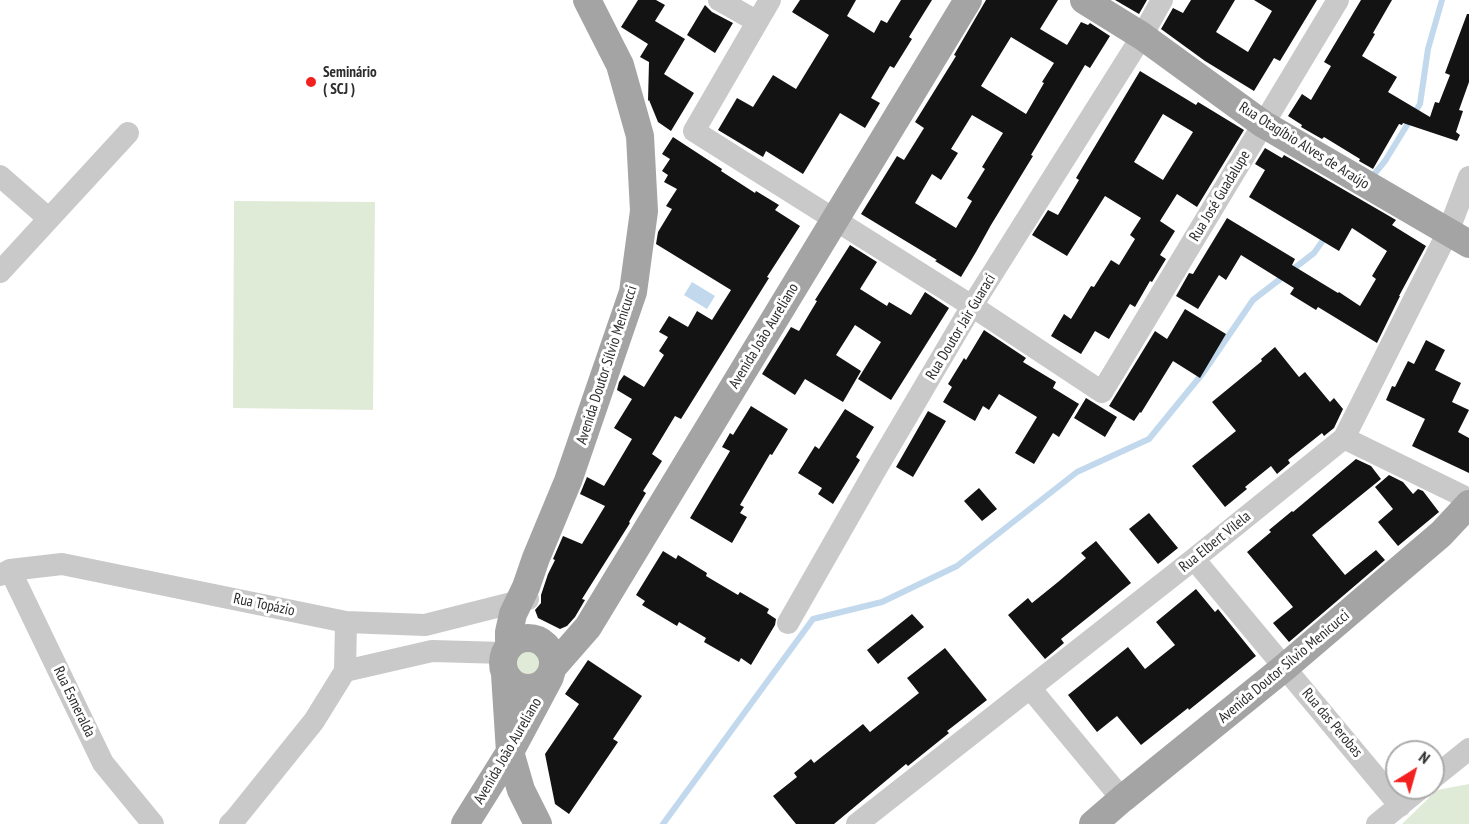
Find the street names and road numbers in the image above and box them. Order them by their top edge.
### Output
street label: Rua Otagíbio Alves de Araújo [1235,98,1373,194]
street label: Rua José Guadalupe [1186,147,1254,245]
street label: Rua Doutor Jair Guaraci [922,271,1000,383]
street label: Avenida João Aureliano [725,280,803,392]
street label: Avenida Doutor Sílvio Menicucci [573,283,641,447]
street label: Rua Elbert Vilela [1176,508,1254,576]
street label: Rua Topázio [232,590,296,620]
street label: Avenida Doutor Sílvio Menicucci [1215,607,1353,727]
street label: Rua Esmeralda [49,664,99,740]
street label: Rua das Perobas [1298,685,1366,761]
street label: Avenida João Aureliano [470,695,546,807]

